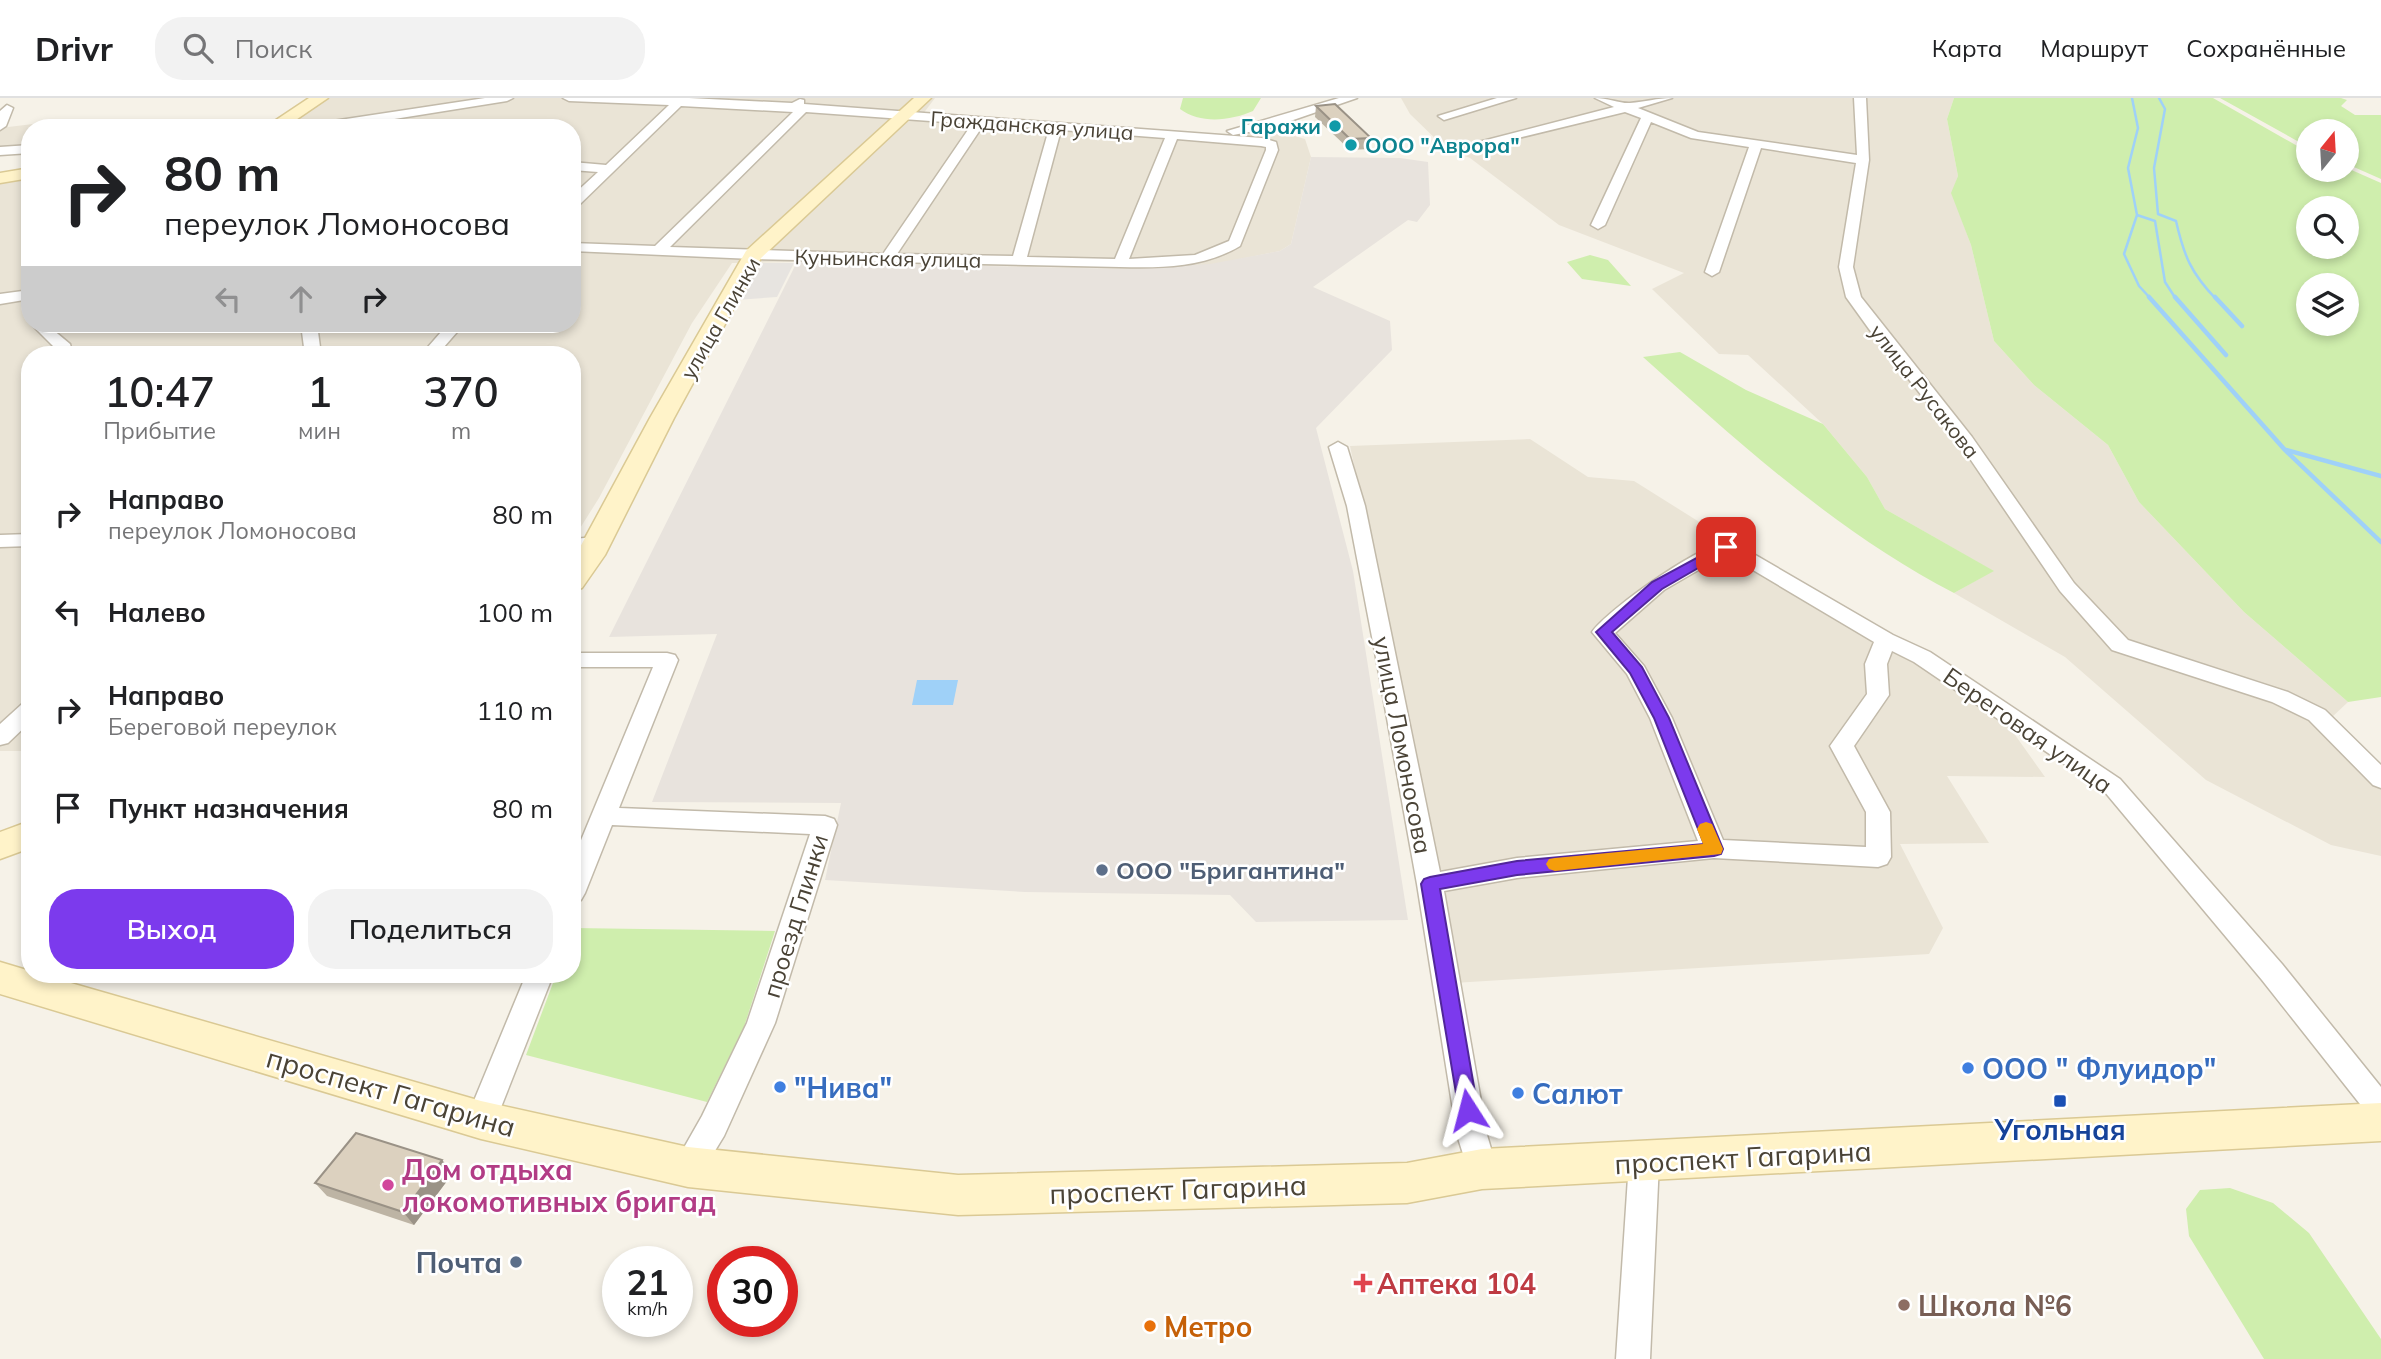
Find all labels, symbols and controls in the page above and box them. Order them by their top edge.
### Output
search box [155,17,645,80]
text: Drivr [35,28,113,69]
icon: search [179,29,217,67]
text: Поиск [235,32,312,65]
text: Карта [1932,33,2002,63]
text: Маршрут [2040,33,2148,63]
text: Сохранённые [2186,33,2346,63]
street label: Гражданская улица [930,105,1134,145]
place label: Гаражи [1241,113,1321,139]
marker: Гаражи [1327,118,1343,134]
north arrow [2296,119,2359,182]
map controls [2296,119,2359,336]
place label: ООО "Аврора" [1365,132,1520,158]
marker: ООО "Аврора" [1343,137,1359,153]
text: 80 m [164,142,280,203]
icon: right [49,147,140,238]
button: search [2296,196,2359,259]
text: переулок Ломоносова [164,203,510,243]
street label: Куньинская улица [794,243,982,273]
street label: улица Глинки [675,252,765,384]
button: layers [2296,273,2359,336]
icon: left [209,280,247,318]
icon: ahead [282,280,320,318]
icon: right [355,280,393,318]
street label: улица Русакова [1865,319,1985,463]
text: 10:47 [104,365,215,418]
text: 1 [307,365,332,418]
text: 370 [423,365,499,418]
text: Прибытие [103,416,216,445]
text: мин [298,416,341,445]
text: m [451,416,471,445]
text: Направо [108,483,224,516]
icon: right [49,495,87,533]
text: 80 m [492,498,553,531]
text: переулок Ломоносова [108,516,357,545]
pin [1696,517,1756,577]
icon: arrive [1707,528,1745,566]
icon: left [49,593,87,631]
text: Налево [108,596,206,629]
text: 100 m [477,596,553,629]
street label: улица Ломоносова [1367,634,1439,856]
street label: Береговая улица [1938,660,2118,800]
text: Направо [108,679,224,712]
icon: right [49,691,87,729]
text: 110 m [477,694,553,727]
text: Береговой переулок [108,712,337,741]
icon: arrive [49,789,87,827]
text: Пункт назначения [108,792,349,825]
text: 80 m [492,792,553,825]
street label: проезд Глинки [756,831,834,1001]
place label: ООО "Бригантина" [1116,855,1345,885]
marker: ООО "Бригантина" [1094,862,1110,878]
button: Выход [49,889,294,969]
button: Поделиться [308,889,553,969]
street label: проспект Гагарина [262,1040,520,1144]
place label: ООО " Флуидор" [1982,1051,2216,1086]
marker: ООО " Флуидор" [1960,1060,1976,1076]
place label: "Нива" [794,1070,892,1105]
position arrow [1431,1073,1505,1147]
place label: Салют [1532,1076,1623,1111]
marker: "Нива" [772,1079,788,1095]
marker: Салют [1510,1085,1526,1101]
marker: Угольная [2052,1093,2068,1109]
place label: Угольная [1993,1112,2126,1147]
street label: проспект Гагарина [1614,1133,1872,1181]
place label: Дом отдыха локомотивных бригад [402,1152,716,1219]
street label: проспект Гагарина [1049,1167,1307,1211]
marker: Дом отдыха локомотивных бригад [380,1177,396,1193]
place label: Почта [416,1245,502,1280]
speed limit sign: 30 [707,1246,798,1337]
marker: Почта [508,1254,524,1270]
text: 21 [626,1260,669,1304]
place label: Аптека 104 [1377,1266,1536,1301]
marker: Аптека 104 [1355,1275,1371,1291]
place label: Школа №6 [1918,1288,2072,1323]
text: km/h [627,1297,668,1320]
marker: Школа №6 [1896,1297,1912,1313]
place label: Метро [1164,1309,1252,1344]
marker: Метро [1142,1318,1158,1334]

